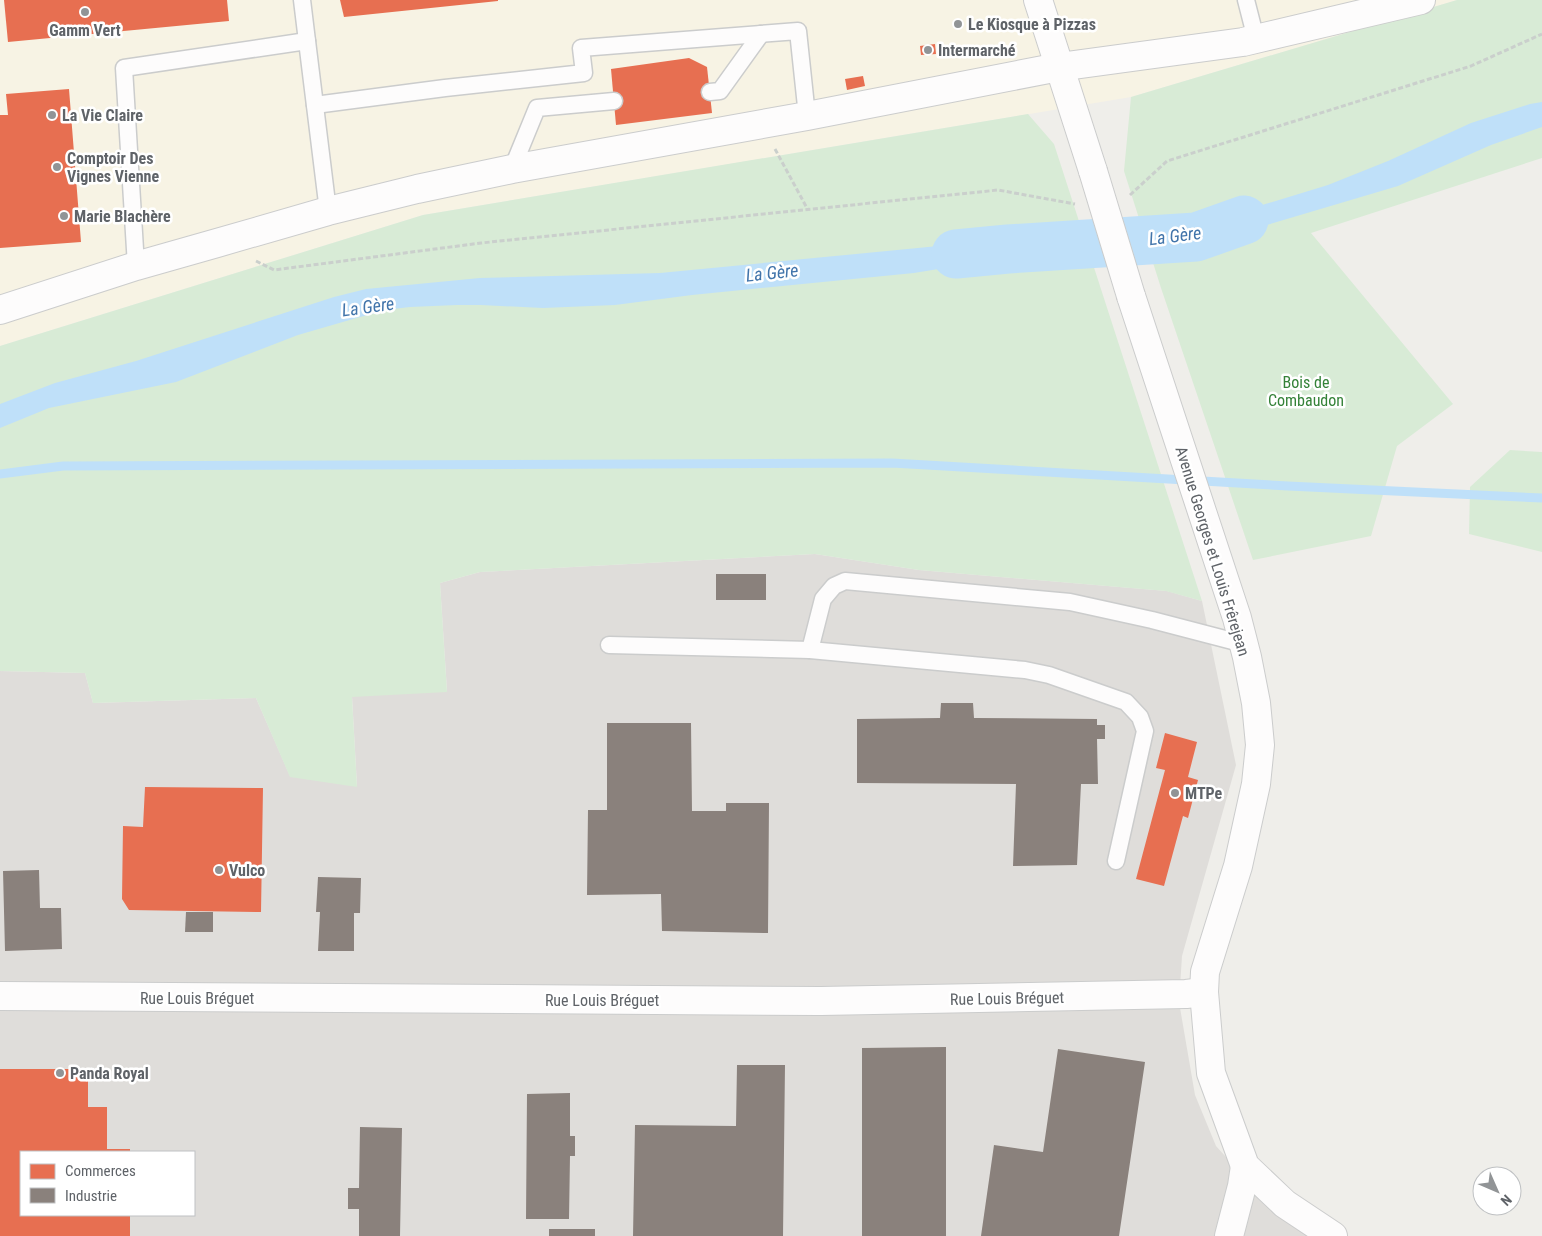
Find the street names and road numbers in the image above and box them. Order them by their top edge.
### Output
street label: Avenue Georges et Louis Frêrejean [1172,444,1254,658]
street label: Rue Louis Bréguet [950,988,1065,1009]
street label: Rue Louis Bréguet [140,989,254,1008]
street label: Rue Louis Bréguet [545,991,659,1010]

